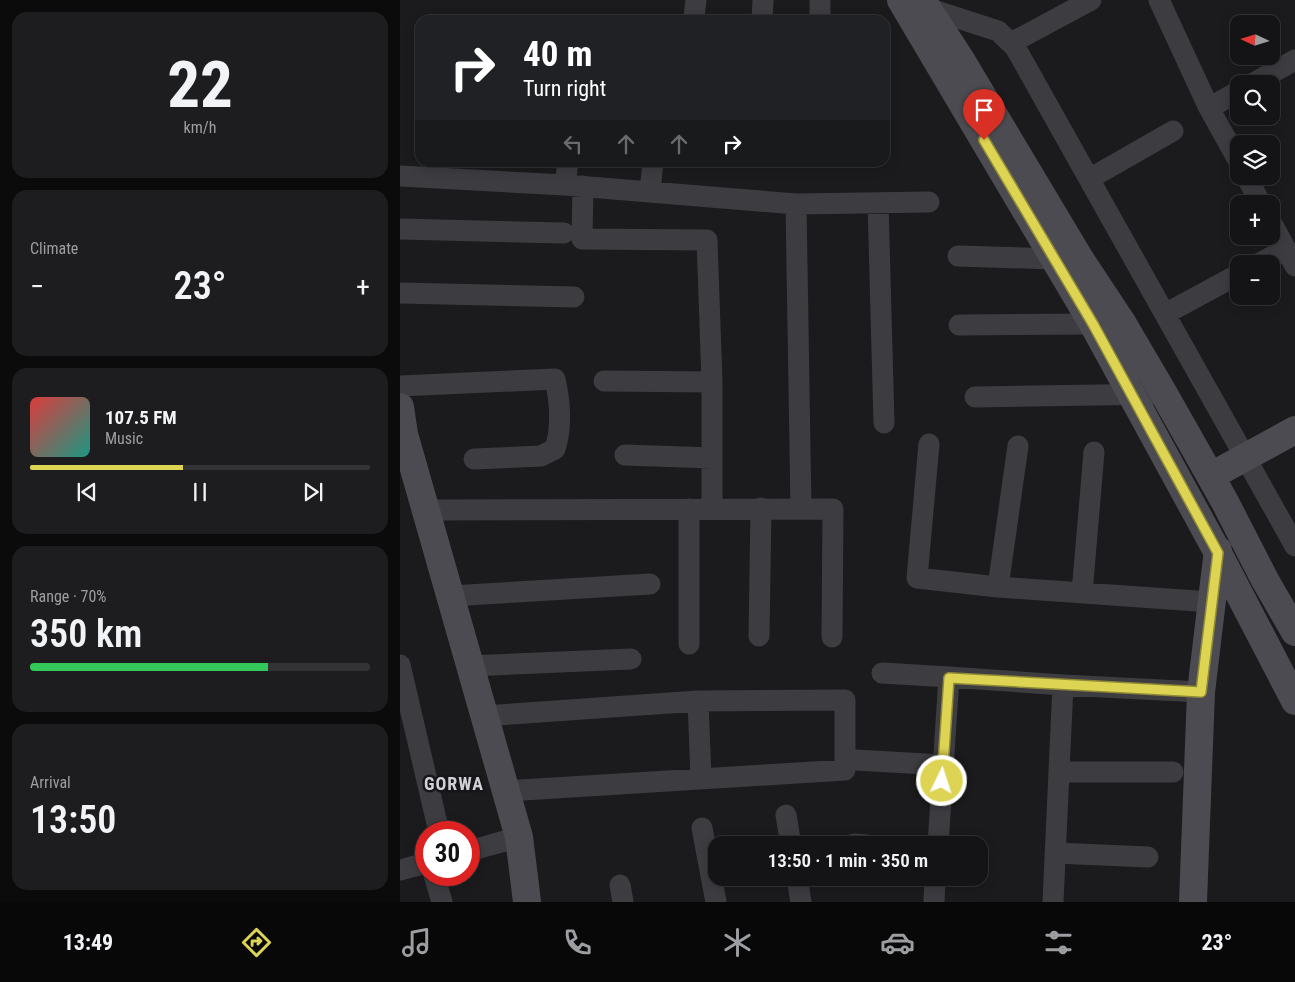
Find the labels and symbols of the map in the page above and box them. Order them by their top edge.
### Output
north arrow [1230,15,1280,65]
pin [963,89,1005,140]
position arrow [915,754,967,806]
district label: GORWA [424,773,484,794]
speed limit sign: 30 [415,821,480,886]

